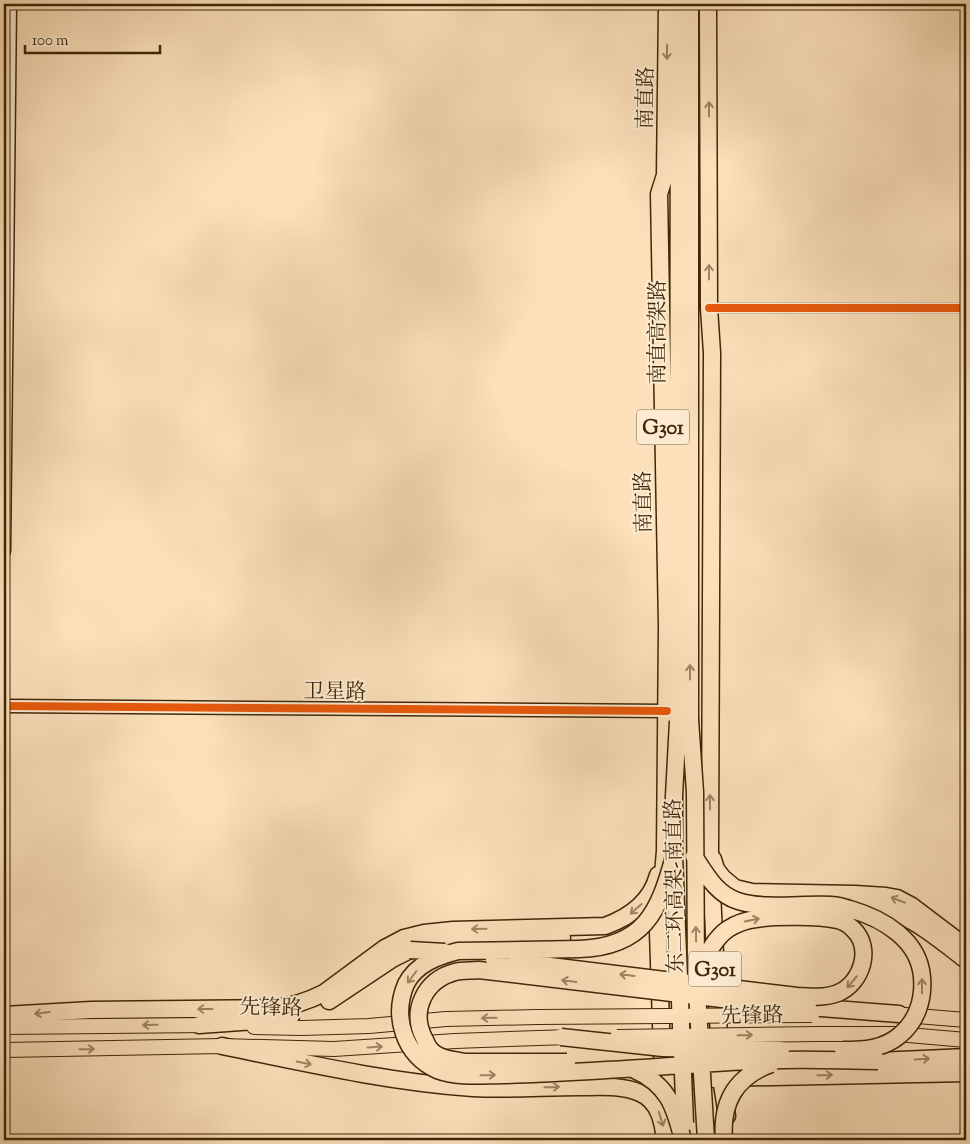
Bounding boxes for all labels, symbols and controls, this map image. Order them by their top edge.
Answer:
scale bar [25,22,160,54]
text: 100 m [32,31,69,52]
one-way arrow [662,44,672,60]
street label: 南直路 [631,66,663,130]
one-way arrow [704,102,713,118]
one-way arrow [704,264,714,280]
street label: 南直高架路 [644,280,674,385]
road number: G301 [637,410,689,444]
street label: 南直路 [629,470,661,534]
one-way arrow [685,664,695,680]
street label: 卫星路 [304,678,367,708]
one-way arrow [705,794,715,810]
street label: 东二环高架-南直路 [659,798,693,974]
one-way arrow [891,895,906,904]
one-way arrow [630,903,643,915]
one-way arrow [744,915,760,924]
one-way arrow [471,924,488,934]
one-way arrow [691,927,700,943]
road number: G301 [689,952,741,986]
one-way arrow [406,970,417,983]
one-way arrow [619,970,635,980]
one-way arrow [561,976,577,986]
one-way arrow [846,976,858,989]
one-way arrow [918,979,927,995]
street label: 先锋路 [239,993,303,1025]
street label: 先锋路 [720,1001,784,1033]
one-way arrow [197,1004,213,1014]
one-way arrow [35,1008,51,1018]
one-way arrow [481,1013,497,1023]
one-way arrow [142,1020,158,1030]
one-way arrow [736,1030,753,1040]
one-way arrow [367,1042,383,1052]
one-way arrow [79,1044,95,1053]
one-way arrow [914,1054,930,1063]
one-way arrow [295,1058,311,1068]
one-way arrow [480,1070,496,1080]
one-way arrow [817,1070,833,1080]
one-way arrow [543,1082,559,1092]
one-way arrow [656,1111,666,1127]

